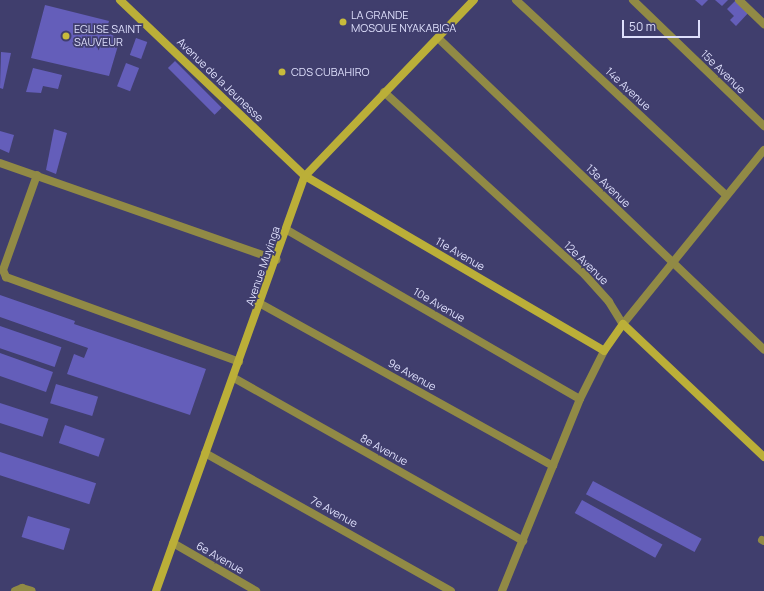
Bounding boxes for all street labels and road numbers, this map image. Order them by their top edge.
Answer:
street label: Avenue de la Jeunesse [174,35,266,125]
street label: 15e Avenue [698,47,748,97]
street label: 14e Avenue [603,65,653,113]
street label: 13e Avenue [583,162,633,210]
street label: Avenue Muyinga [243,225,283,307]
street label: 11e Avenue [433,235,487,273]
street label: 12e Avenue [561,239,611,287]
street label: 10e Avenue [411,285,467,325]
street label: 9e Avenue [386,356,438,394]
street label: 8e Avenue [358,431,410,469]
street label: 7e Avenue [308,494,360,530]
street label: 6e Avenue [194,539,246,577]

